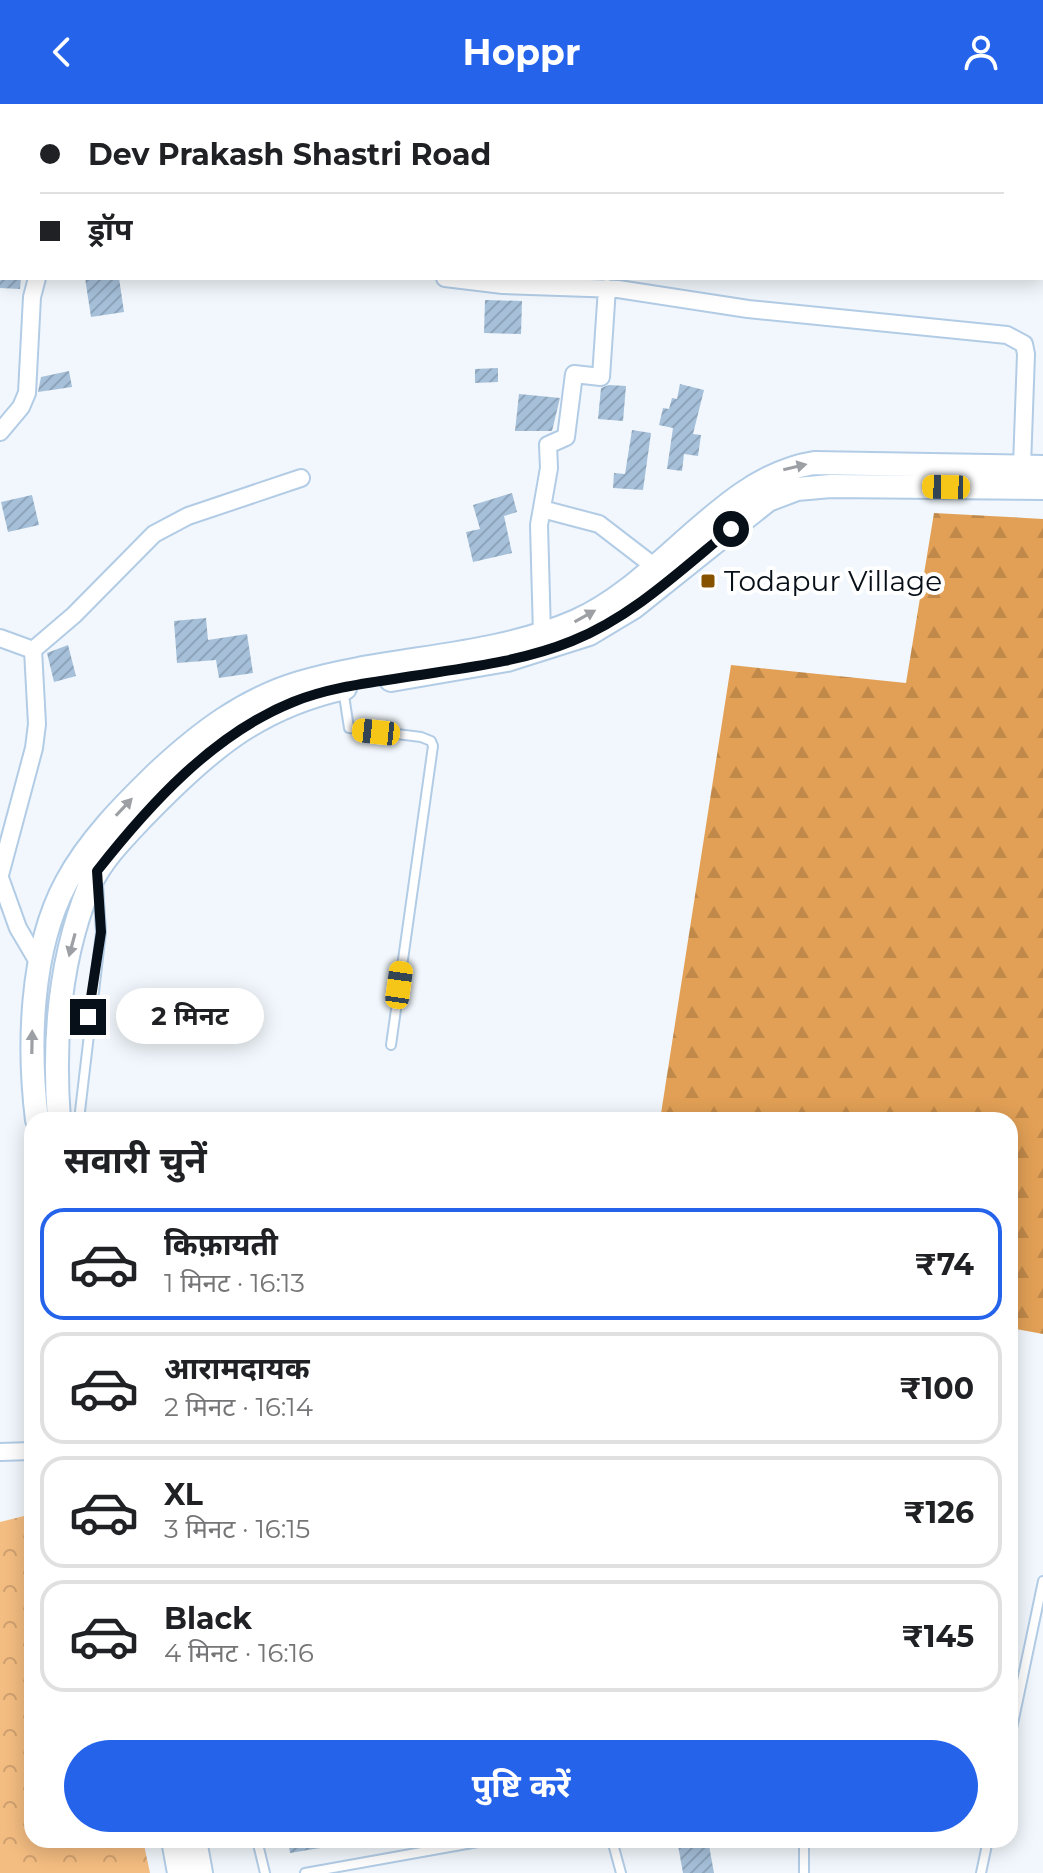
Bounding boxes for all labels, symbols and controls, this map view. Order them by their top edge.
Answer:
icon: back [40,30,84,74]
text: Hoppr [463,30,580,74]
icon: person [959,30,1003,74]
text: Dev Prakash Shastri Road [88,136,491,173]
text: ड्रॉप [88,211,132,248]
one-way arrow [783,460,808,473]
car [922,475,970,499]
route start [713,511,749,547]
place label: Todapur Village [724,564,942,598]
marker: Todapur Village [699,572,717,590]
one-way arrow [573,609,596,623]
car [351,718,401,746]
one-way arrow [115,797,133,817]
one-way arrow [66,933,78,958]
car [384,960,414,1010]
callout: 2 मिनट [116,989,264,1045]
route end [70,999,106,1035]
text: 2 मिनट [151,1000,229,1032]
one-way arrow [26,1029,38,1054]
text: सवारी चुनें [64,1138,207,1182]
text: किफ़ायती [164,1226,278,1263]
icon: car [68,1228,140,1300]
text: ₹74 [915,1246,974,1283]
text: 1 मिनट · 16:13 [164,1267,305,1299]
text: आरामदायक [164,1350,310,1387]
icon: car [68,1352,140,1424]
text: ₹100 [900,1370,974,1407]
text: 2 मिनट · 16:14 [164,1391,313,1423]
icon: car [68,1476,140,1548]
text: XL [164,1476,203,1513]
text: ₹126 [904,1494,974,1531]
text: 3 मिनट · 16:15 [164,1513,310,1545]
icon: car [68,1600,140,1672]
text: Black [164,1600,252,1637]
text: ₹145 [902,1618,974,1655]
text: 4 मिनट · 16:16 [164,1637,314,1669]
button: पुष्टि करें [64,1740,978,1832]

